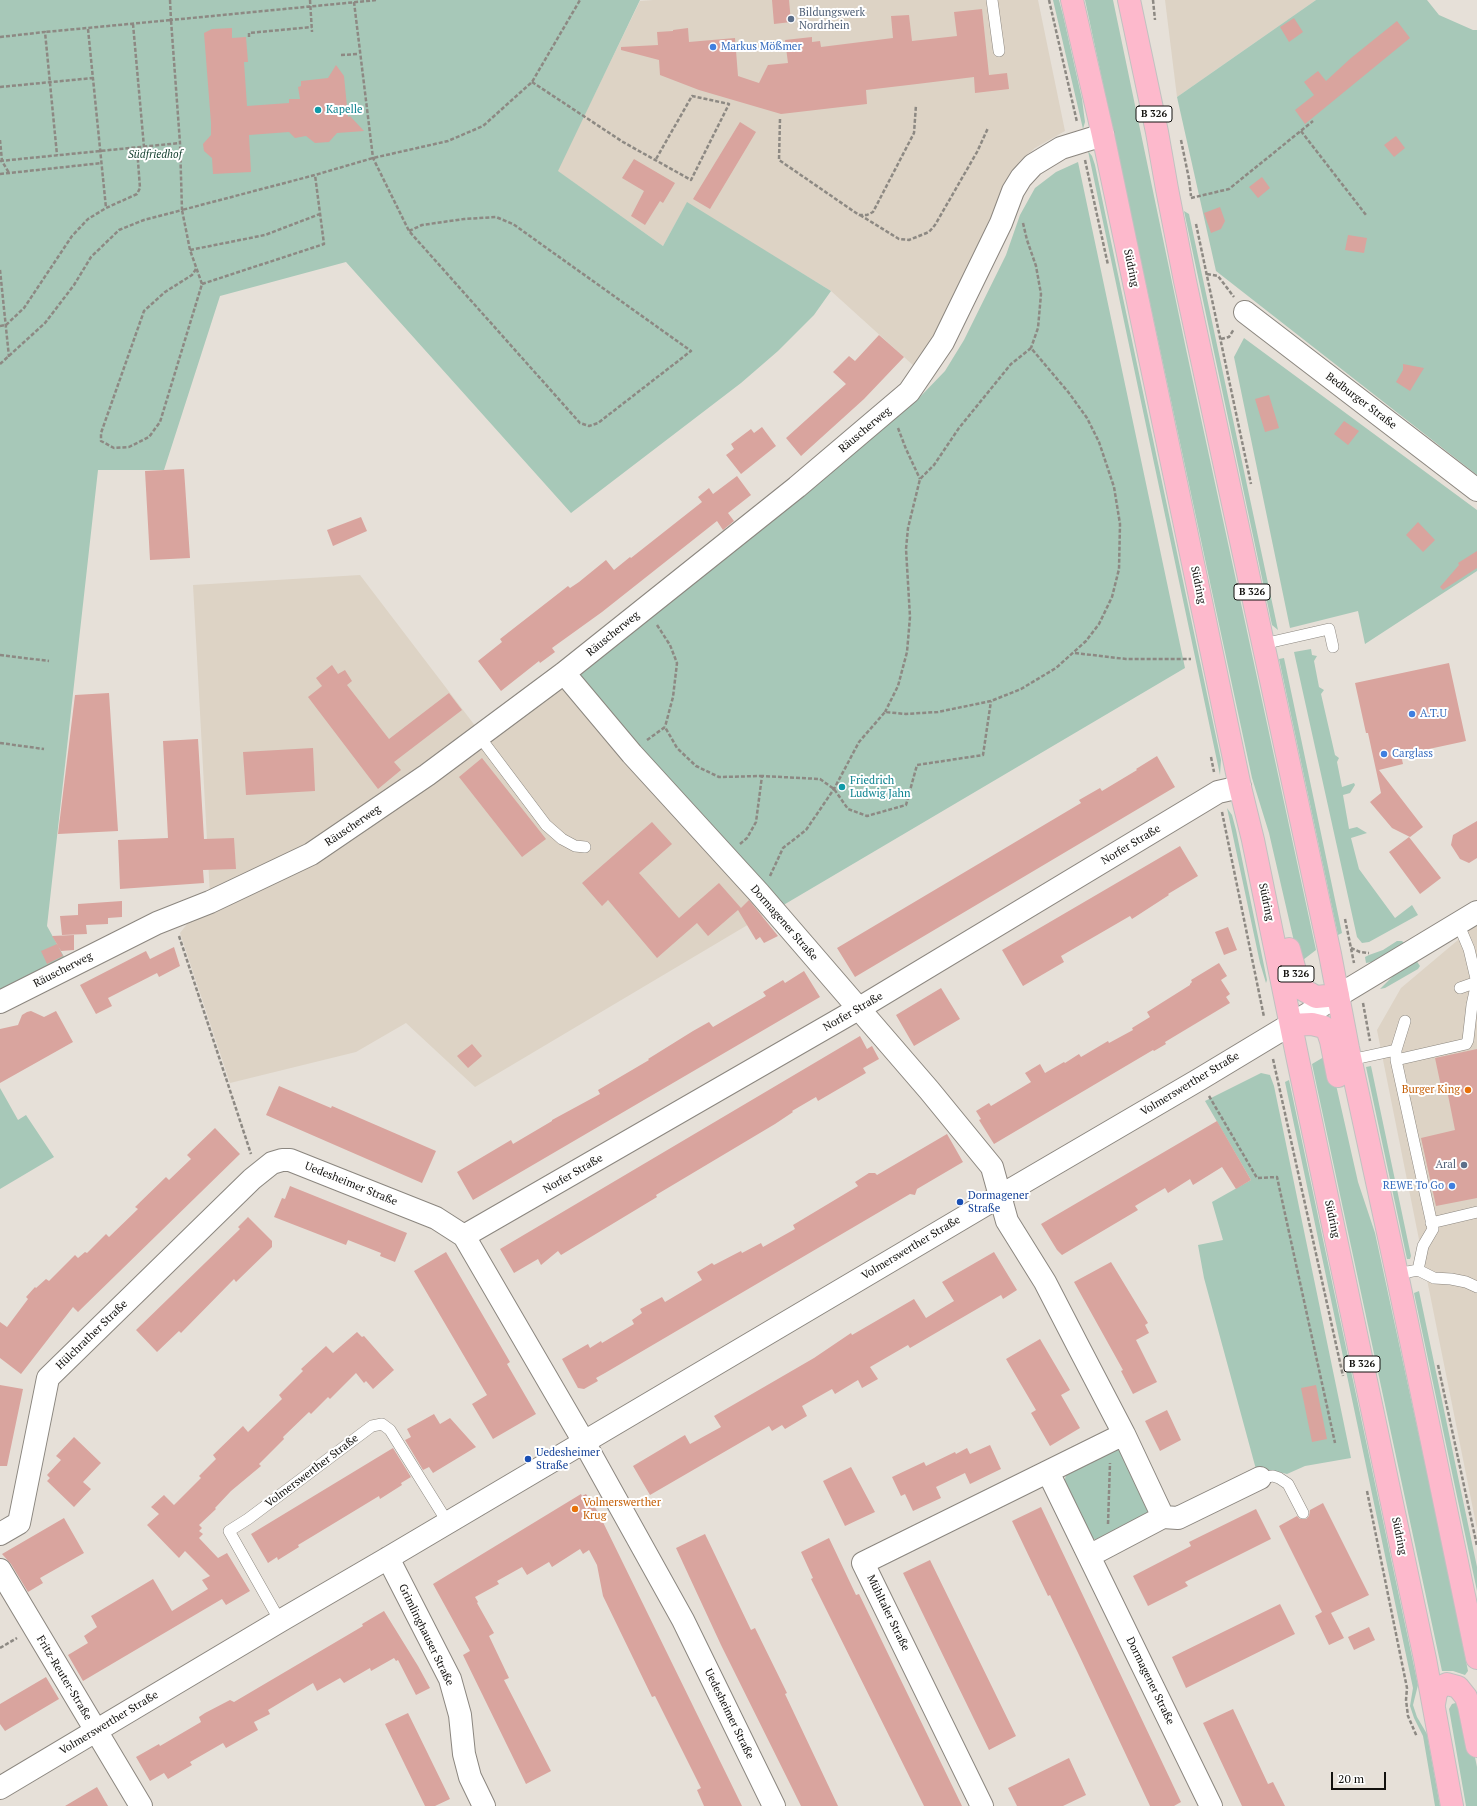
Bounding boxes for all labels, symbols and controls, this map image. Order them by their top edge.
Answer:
place label: Bildungswerk Nordrhein [799,6,865,32]
marker: Bildungswerk Nordrhein [786,14,796,24]
place label: Markus Mößmer [721,40,802,54]
marker: Markus Mößmer [708,42,718,52]
place label: Kapelle [326,103,363,117]
marker: Kapelle [313,105,323,115]
road number: B 326 [1136,106,1172,122]
park label: Südfriedhof [128,148,182,162]
street label: Südring [1121,248,1141,288]
street label: Bedburger Straße [1323,370,1399,432]
street label: Räuscherweg [836,404,894,456]
street label: Südring [1188,565,1208,605]
road number: B 326 [1234,584,1270,600]
street label: Räuscherweg [584,609,642,659]
place label: A.T.U [1420,707,1447,721]
marker: A.T.U [1407,709,1417,719]
place label: Carglass [1392,747,1433,761]
marker: Carglass [1379,749,1389,759]
place label: Friedrich Ludwig Jahn [850,774,911,800]
marker: Friedrich Ludwig Jahn [837,782,847,792]
street label: Räuscherweg [323,803,383,849]
street label: Norfer Straße [1099,822,1163,868]
street label: Südring [1256,882,1276,922]
street label: Dormagener Straße [748,883,820,963]
street label: Räuscherweg [31,950,95,990]
road number: B 326 [1278,966,1314,982]
street label: Norfer Straße [821,990,885,1034]
street label: Volmerswerther Straße [1138,1049,1242,1119]
place label: Burger King [1402,1083,1460,1097]
marker: Burger King [1463,1085,1473,1095]
street label: Norfer Straße [541,1152,605,1196]
place label: Aral [1435,1158,1456,1172]
street label: Uedesheimer Straße [303,1159,399,1209]
marker: Aral [1459,1160,1469,1170]
place label: REWE To Go [1383,1179,1444,1193]
marker: REWE To Go [1447,1181,1457,1191]
place label: Dormagener Straße [968,1189,1029,1215]
marker: Dormagener Straße [955,1197,965,1207]
street label: Südring [1322,1199,1342,1239]
street label: Volmerswerther Straße [859,1213,963,1283]
street label: Hülchrather Straße [54,1298,130,1372]
road number: B 326 [1344,1356,1380,1372]
street label: Volmerswerther Straße [263,1432,361,1510]
place label: Uedesheimer Straße [536,1446,600,1472]
marker: Uedesheimer Straße [523,1454,533,1464]
place label: Volmerswerther Krug [583,1496,661,1522]
marker: Volmerswerther Krug [570,1504,580,1514]
street label: Südring [1389,1516,1409,1556]
street label: Mühltaler Straße [864,1573,912,1653]
street label: Grimlinghauser Straße [396,1582,456,1688]
street label: Fritz-Reuter-Straße [33,1633,95,1723]
street label: Dormagener Straße [1123,1635,1177,1727]
street label: Uedesheimer Straße [701,1667,757,1761]
street label: Volmerswerther Straße [57,1688,161,1758]
scale bar [1333,1764,1388,1790]
text: 20 m [1338,1771,1364,1786]

